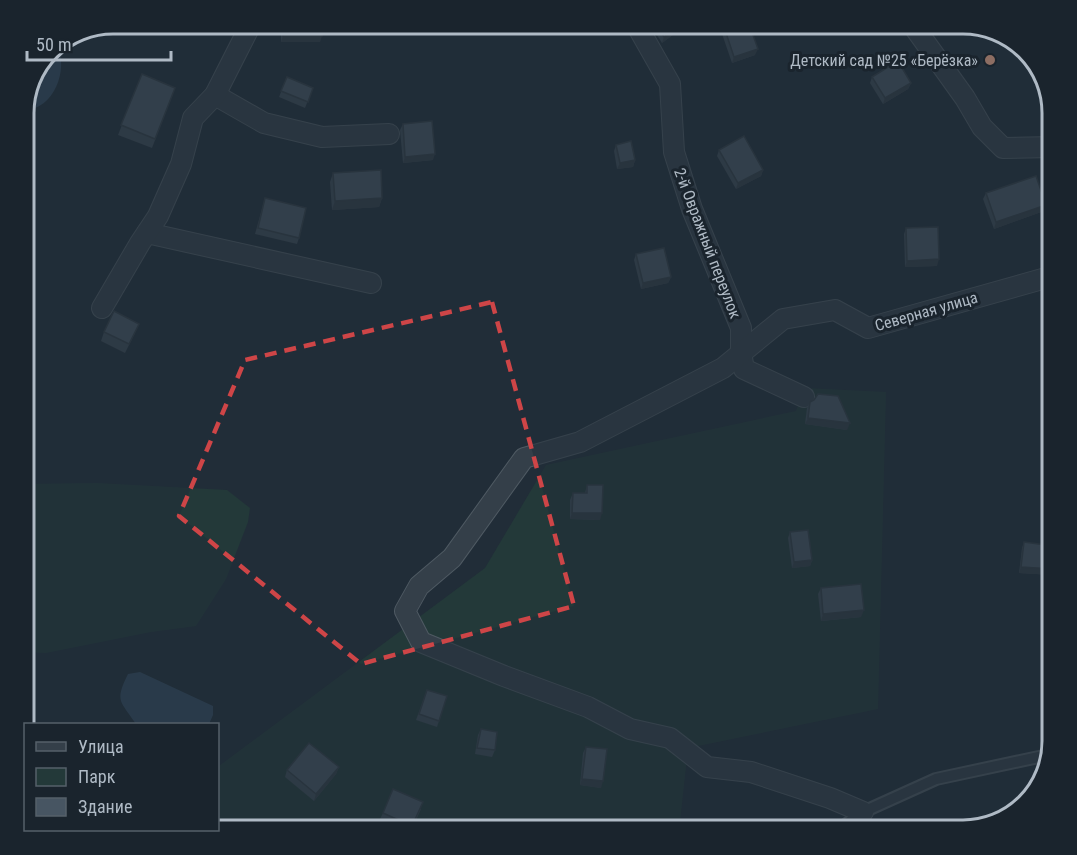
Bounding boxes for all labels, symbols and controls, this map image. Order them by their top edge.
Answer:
scale bar [27,24,171,62]
text: 50 m [36,34,71,55]
place label: Детский сад №25 «Берёзка» [790,51,978,70]
marker: Детский сад №25 «Берёзка» [983,53,997,67]
street label: 2-й Овражный переулок [670,165,745,321]
street label: Северная улица [873,288,980,335]
legend [24,723,219,831]
text: Улица [78,736,124,757]
text: Парк [78,766,116,787]
text: Здание [78,796,132,817]

